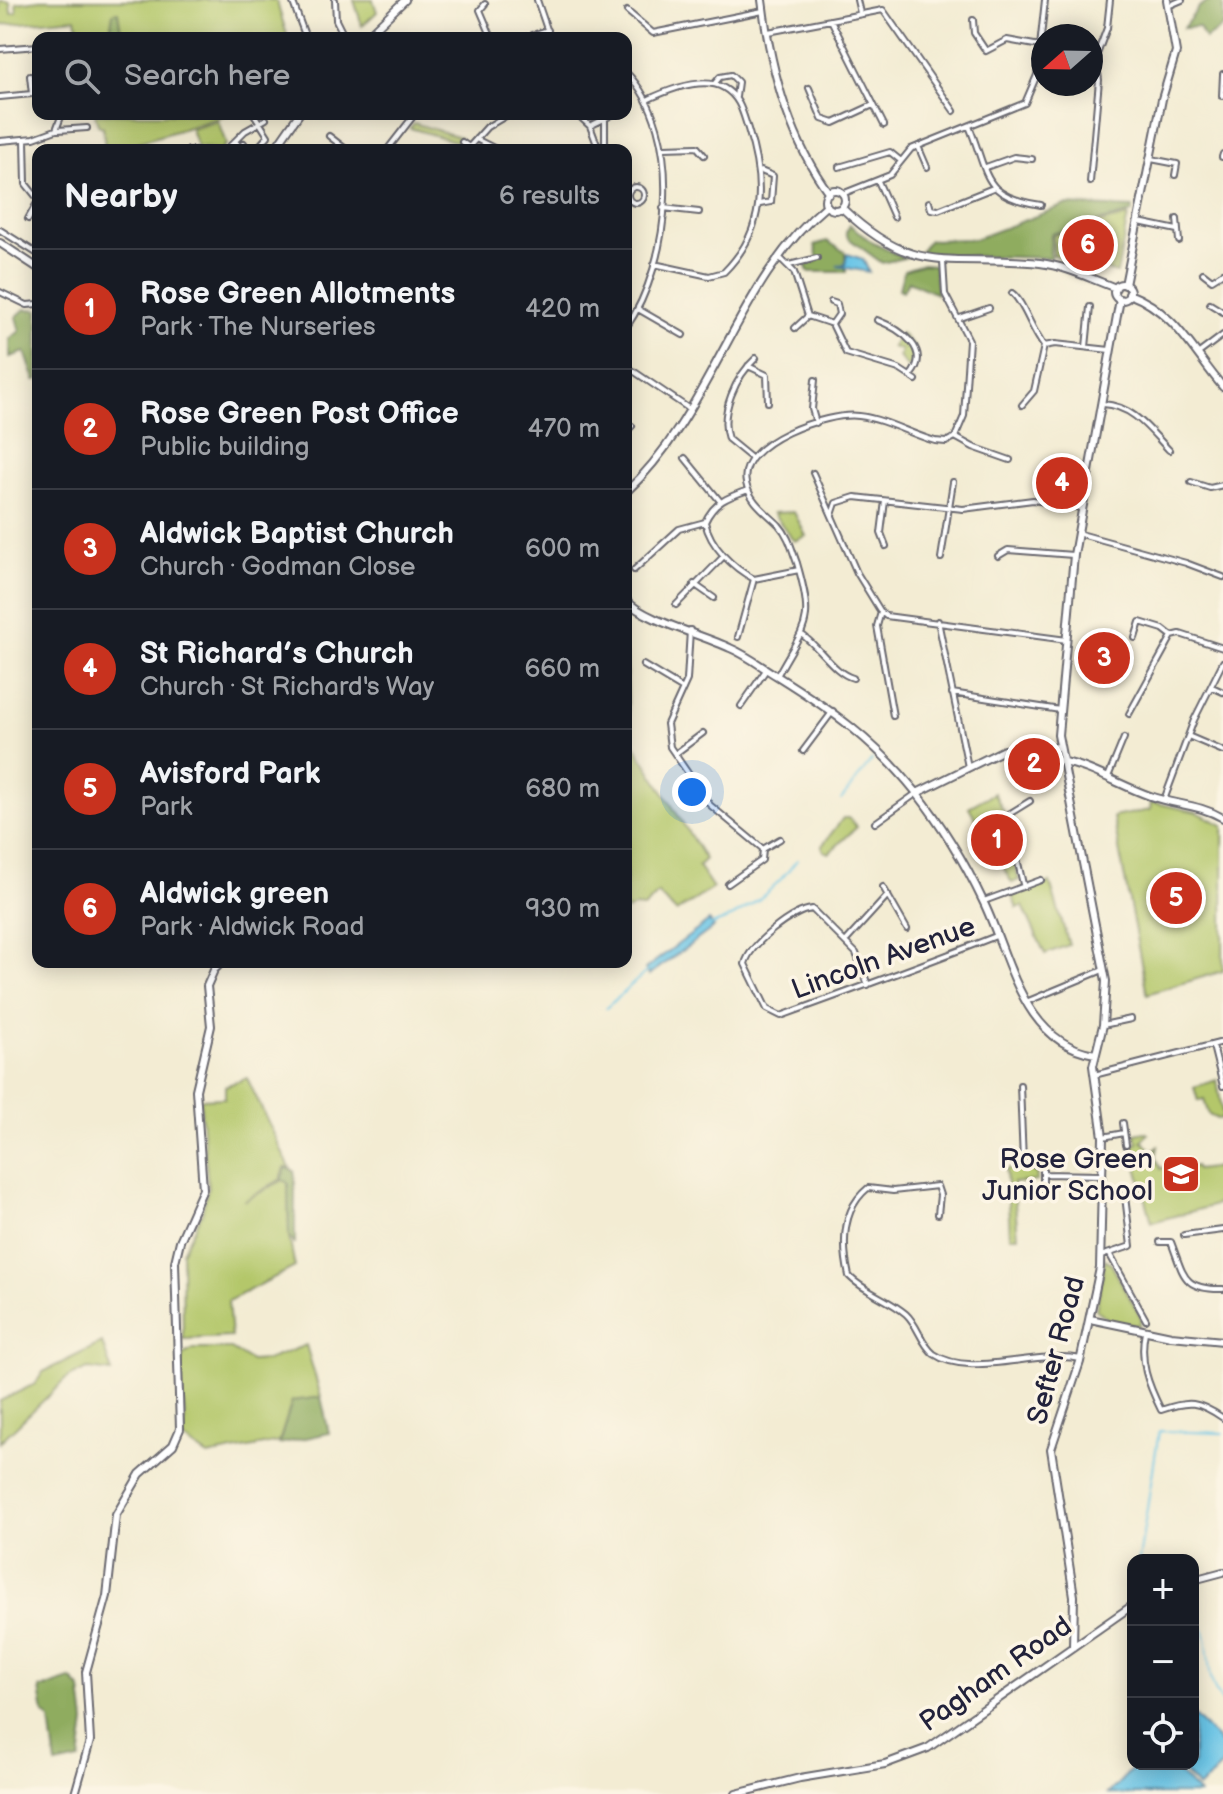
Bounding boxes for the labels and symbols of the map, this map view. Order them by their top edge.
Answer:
north arrow [1031,24,1103,96]
pin: 6 [1062,215,1114,275]
pin: 4 [1036,453,1088,513]
pin: 3 [1078,628,1130,688]
pin: 2 [1008,734,1060,794]
your location [672,772,712,812]
pin: 1 [971,810,1023,870]
pin: 5 [1150,868,1202,928]
street label: Lincoln Avenue [787,910,980,1007]
place label: Rose Green Junior School [982,1143,1153,1208]
school or university icon: Rose Green Junior School [1160,1153,1202,1195]
street label: Sefter Road [1021,1273,1092,1428]
street label: Pagham Road [913,1610,1078,1739]

